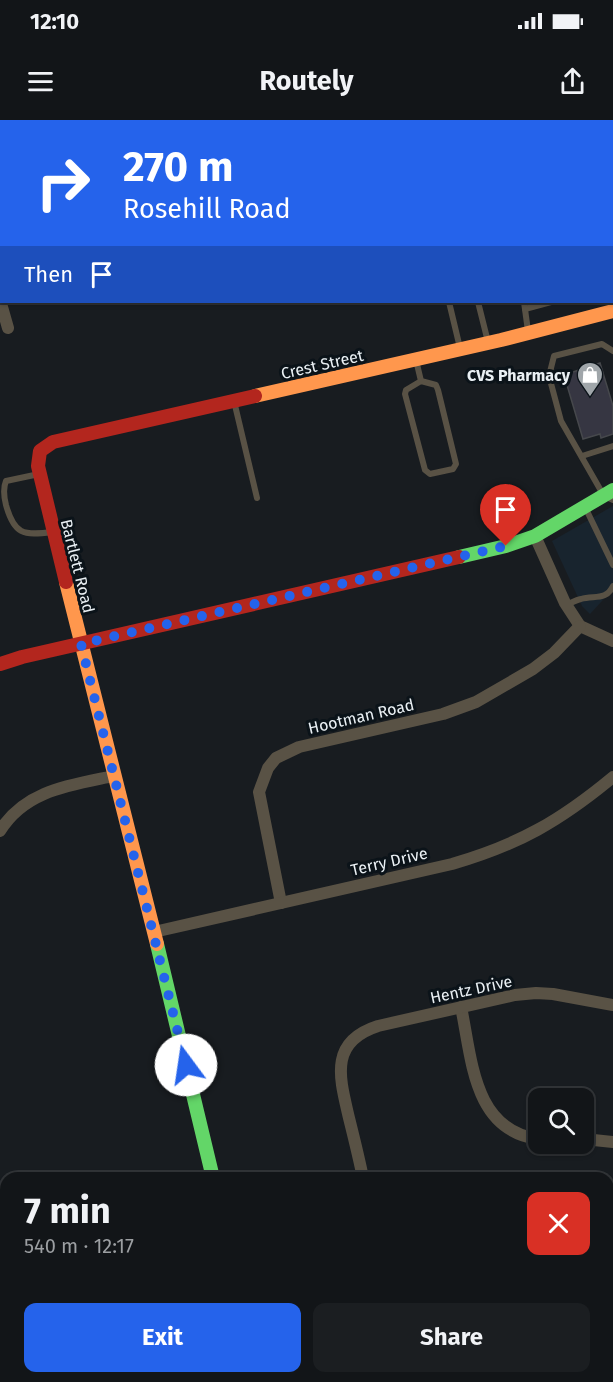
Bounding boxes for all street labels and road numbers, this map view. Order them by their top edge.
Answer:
street label: Crest Street [279,346,365,383]
street label: Bartlett Road [57,517,98,615]
street label: Hootman Road [306,695,416,738]
street label: Terry Drive [349,843,429,880]
street label: Hentz Drive [428,972,514,1007]

